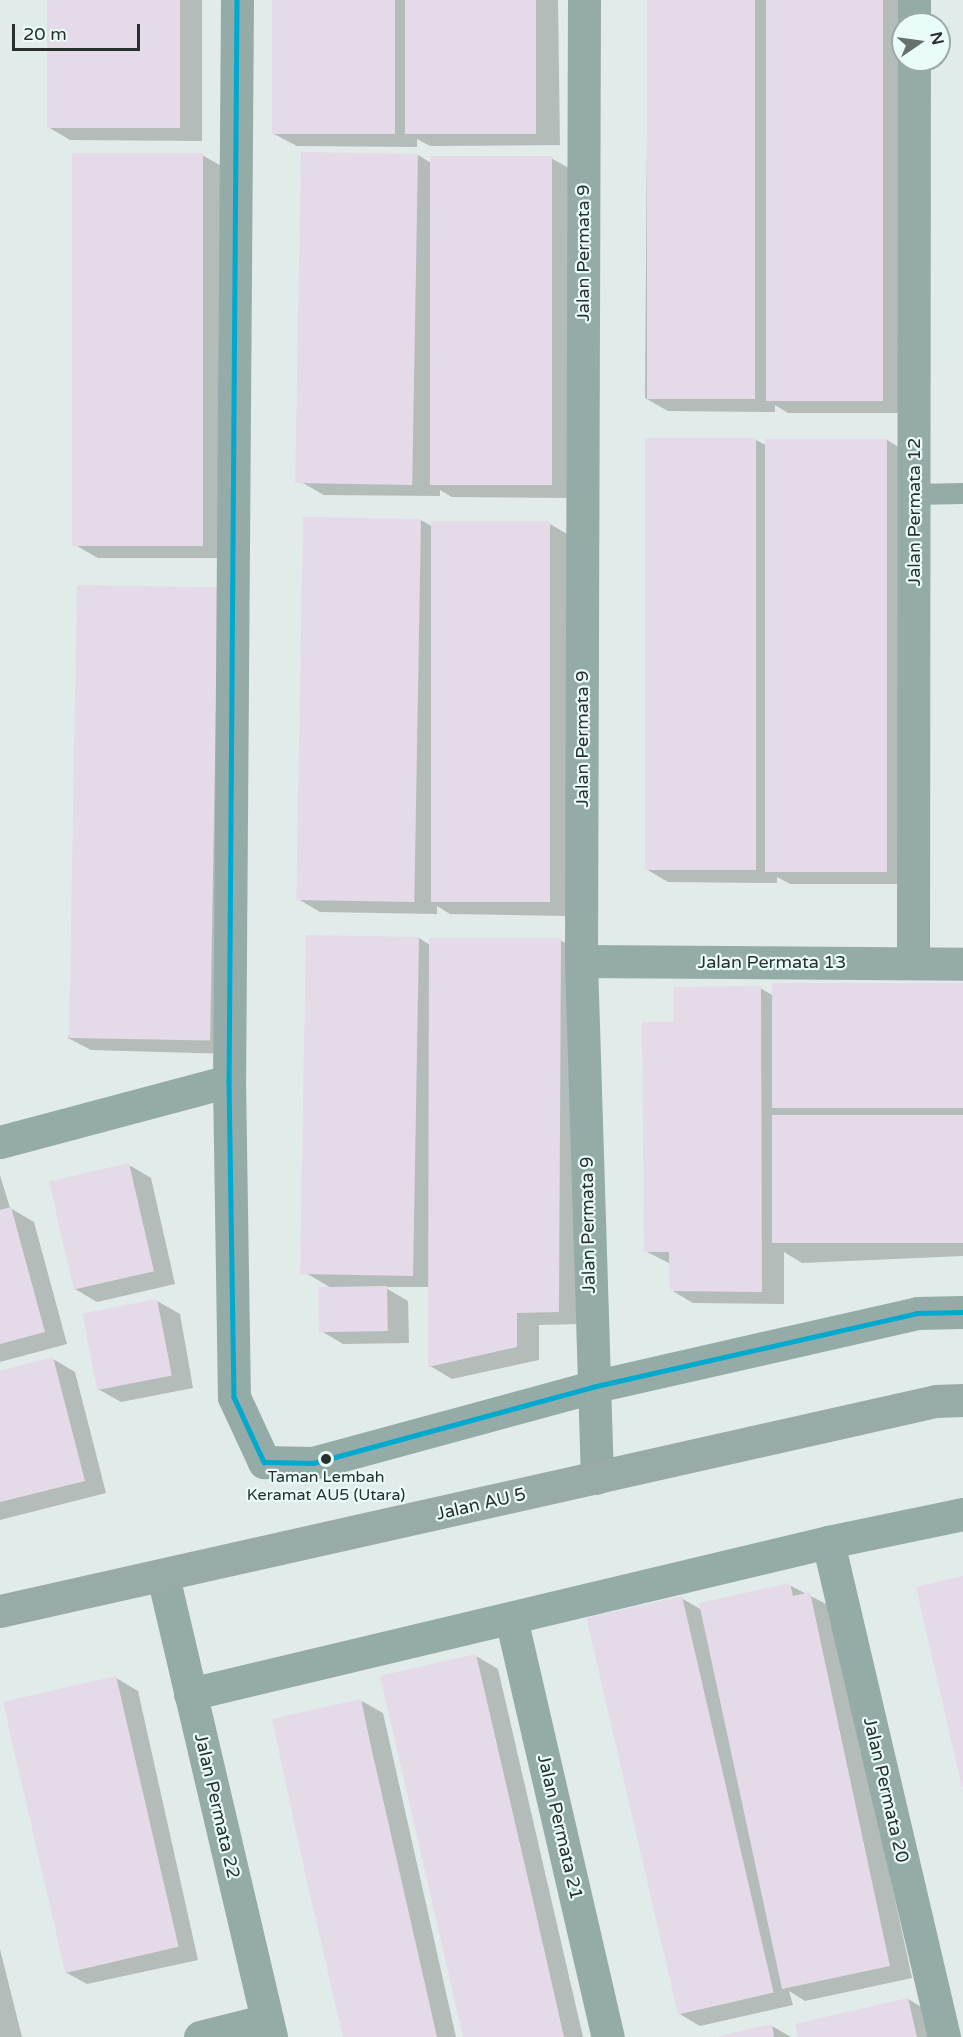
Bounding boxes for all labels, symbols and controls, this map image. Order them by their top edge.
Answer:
scale bar [15,12,142,50]
north arrow [891,12,951,72]
text: 20 m [23,23,67,45]
text: N [925,30,948,47]
street label: Jalan Permata 9 [572,184,594,322]
street label: Jalan Permata 12 [903,438,925,586]
street label: Jalan Permata 9 [571,670,593,808]
street label: Jalan Permata 13 [698,951,846,973]
street label: Jalan Permata 9 [576,1156,600,1294]
marker: Taman Lembah Keramat AU5 (Utara) [320,1453,332,1465]
place label: Taman Lembah Keramat AU5 (Utara) [247,1467,405,1505]
street label: Jalan AU 5 [434,1483,528,1525]
street label: Jalan Permata 20 [859,1715,913,1865]
street label: Jalan Permata 22 [190,1731,244,1881]
street label: Jalan Permata 21 [533,1752,587,1902]

